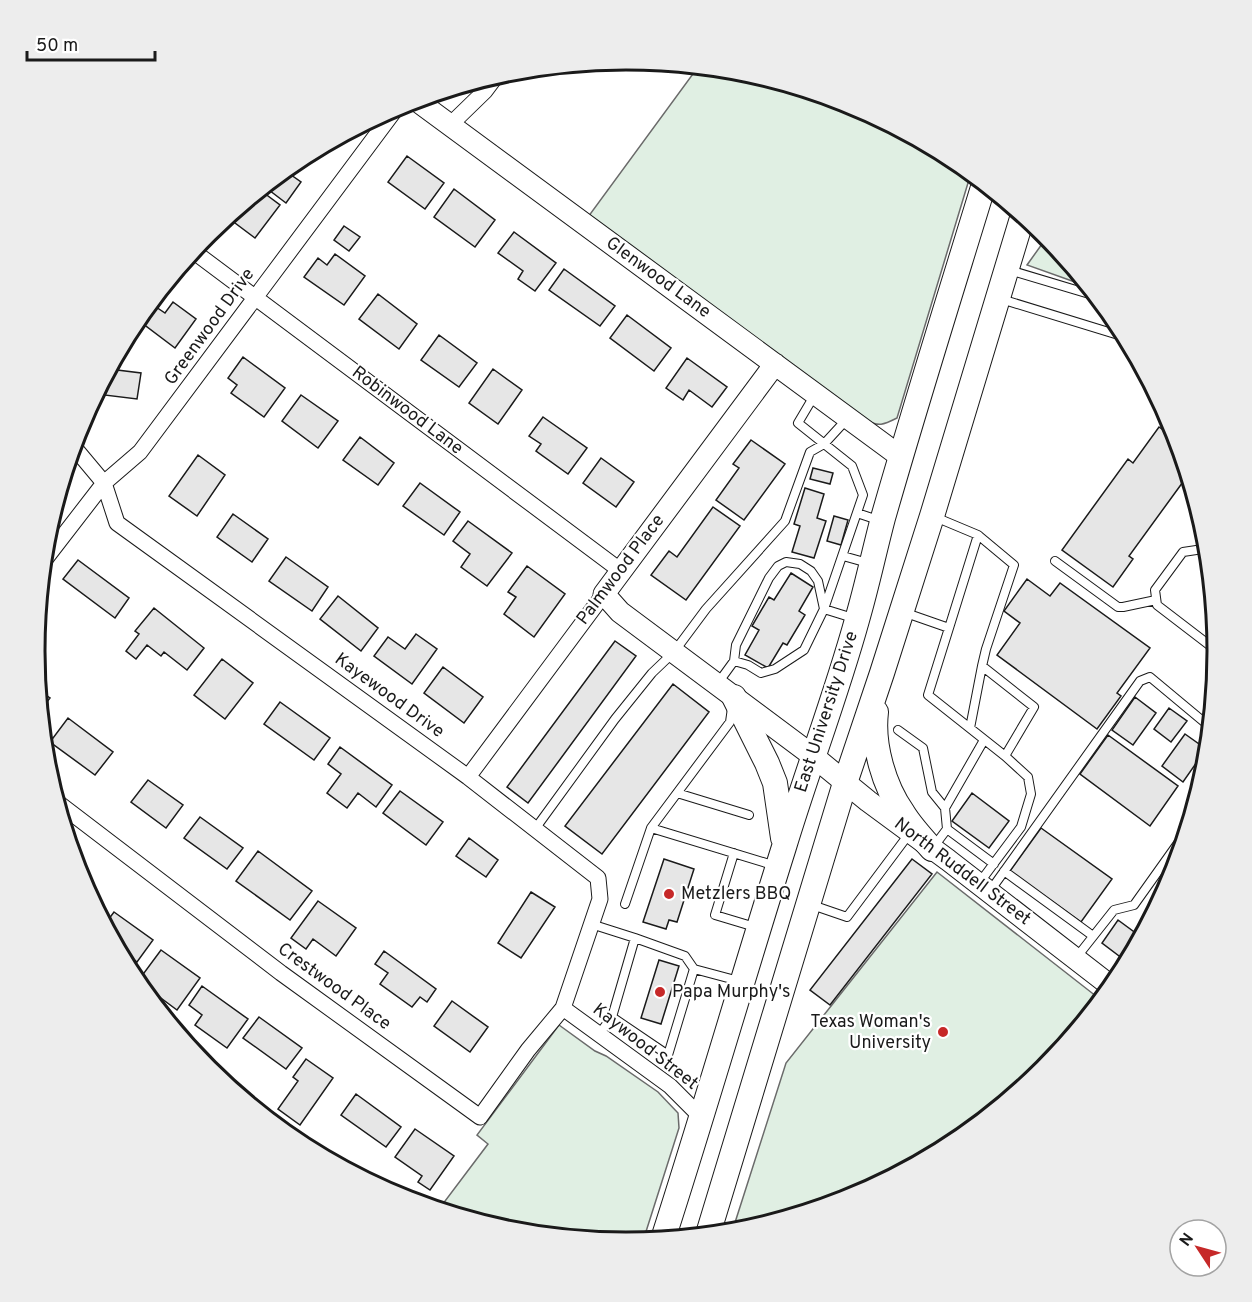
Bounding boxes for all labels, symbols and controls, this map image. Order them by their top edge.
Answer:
scale bar [27,24,154,62]
text: 50 m [36,35,78,58]
street label: Glenwood Lane [601,232,715,324]
street label: Greenwood Drive [160,264,260,390]
street label: Robinwood Lane [347,362,467,460]
street label: Palmwood Place [572,510,670,630]
street label: East University Drive [790,628,864,796]
street label: Kayewood Drive [330,648,448,744]
street label: North Ruddell Street [889,813,1035,931]
place label: Metzlers BBQ [681,883,791,906]
marker: Metzlers BBQ [662,887,676,901]
street label: Crestwood Place [273,938,395,1036]
place label: Papa Murphy's [672,981,791,1004]
marker: Papa Murphy's [653,985,667,999]
street label: Kaywood Street [588,999,702,1095]
place label: Texas Woman's University [810,1011,931,1055]
marker: Texas Woman's University [936,1025,950,1039]
north arrow [1168,1218,1228,1278]
text: N [1176,1230,1199,1251]

